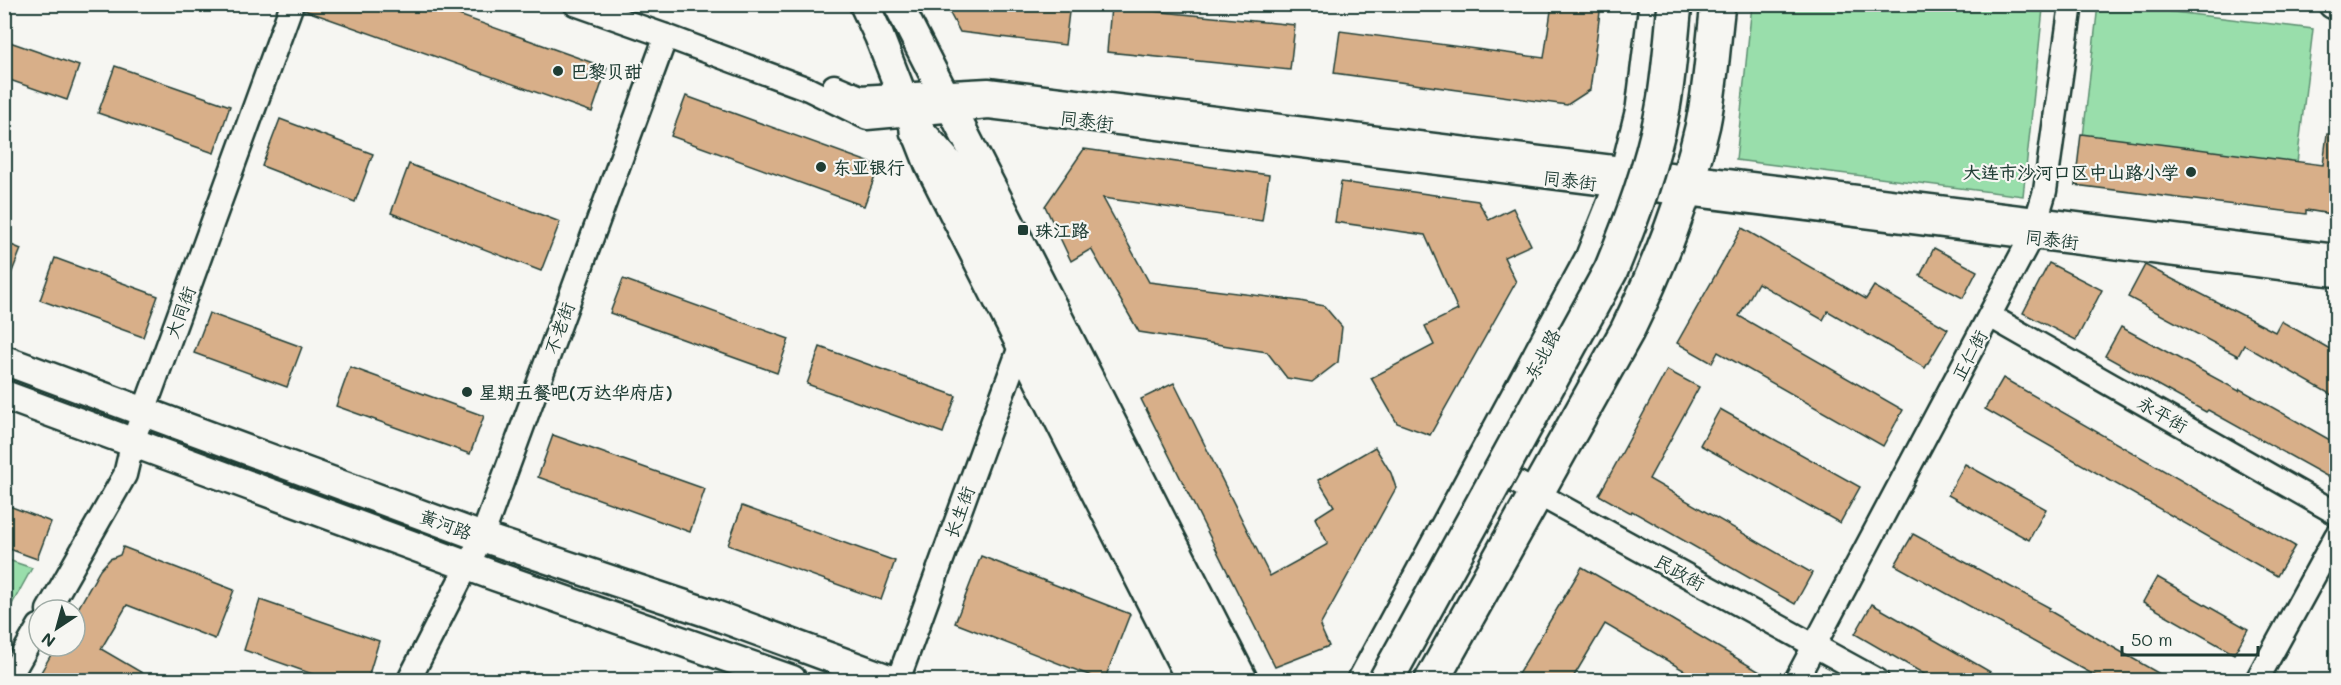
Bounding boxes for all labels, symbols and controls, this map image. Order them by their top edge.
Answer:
place label: 巴黎贝甜 [570,59,642,83]
marker: 巴黎贝甜 [551,64,565,78]
street label: 同泰街 [1059,105,1115,135]
place label: 东亚银行 [833,155,905,179]
marker: 东亚银行 [814,160,828,174]
place label: 大连市沙河口区中山路小学 [1963,160,2179,184]
street label: 同泰街 [1542,165,1598,195]
marker: 大连市沙河口区中山路小学 [2184,165,2198,179]
place label: 珠江路 [1035,218,1089,242]
marker: 珠江路 [1016,223,1030,237]
street label: 同泰街 [2024,224,2080,254]
street label: 大同街 [159,283,201,341]
street label: 不老街 [538,299,580,357]
street label: 东北路 [1519,325,1565,383]
street label: 正仁街 [1946,326,1992,384]
place label: 星期五餐吧(万达华府店) [479,380,673,404]
marker: 星期五餐吧(万达华府店) [460,385,474,399]
street label: 永平街 [2134,390,2192,438]
street label: 长生街 [938,483,980,541]
street label: 黄河路 [417,503,475,545]
street label: 民政街 [1651,548,1709,596]
north arrow [27,598,87,658]
scale bar [2122,619,2258,657]
text: 50 m [2131,627,2173,651]
text: N [37,628,59,653]

